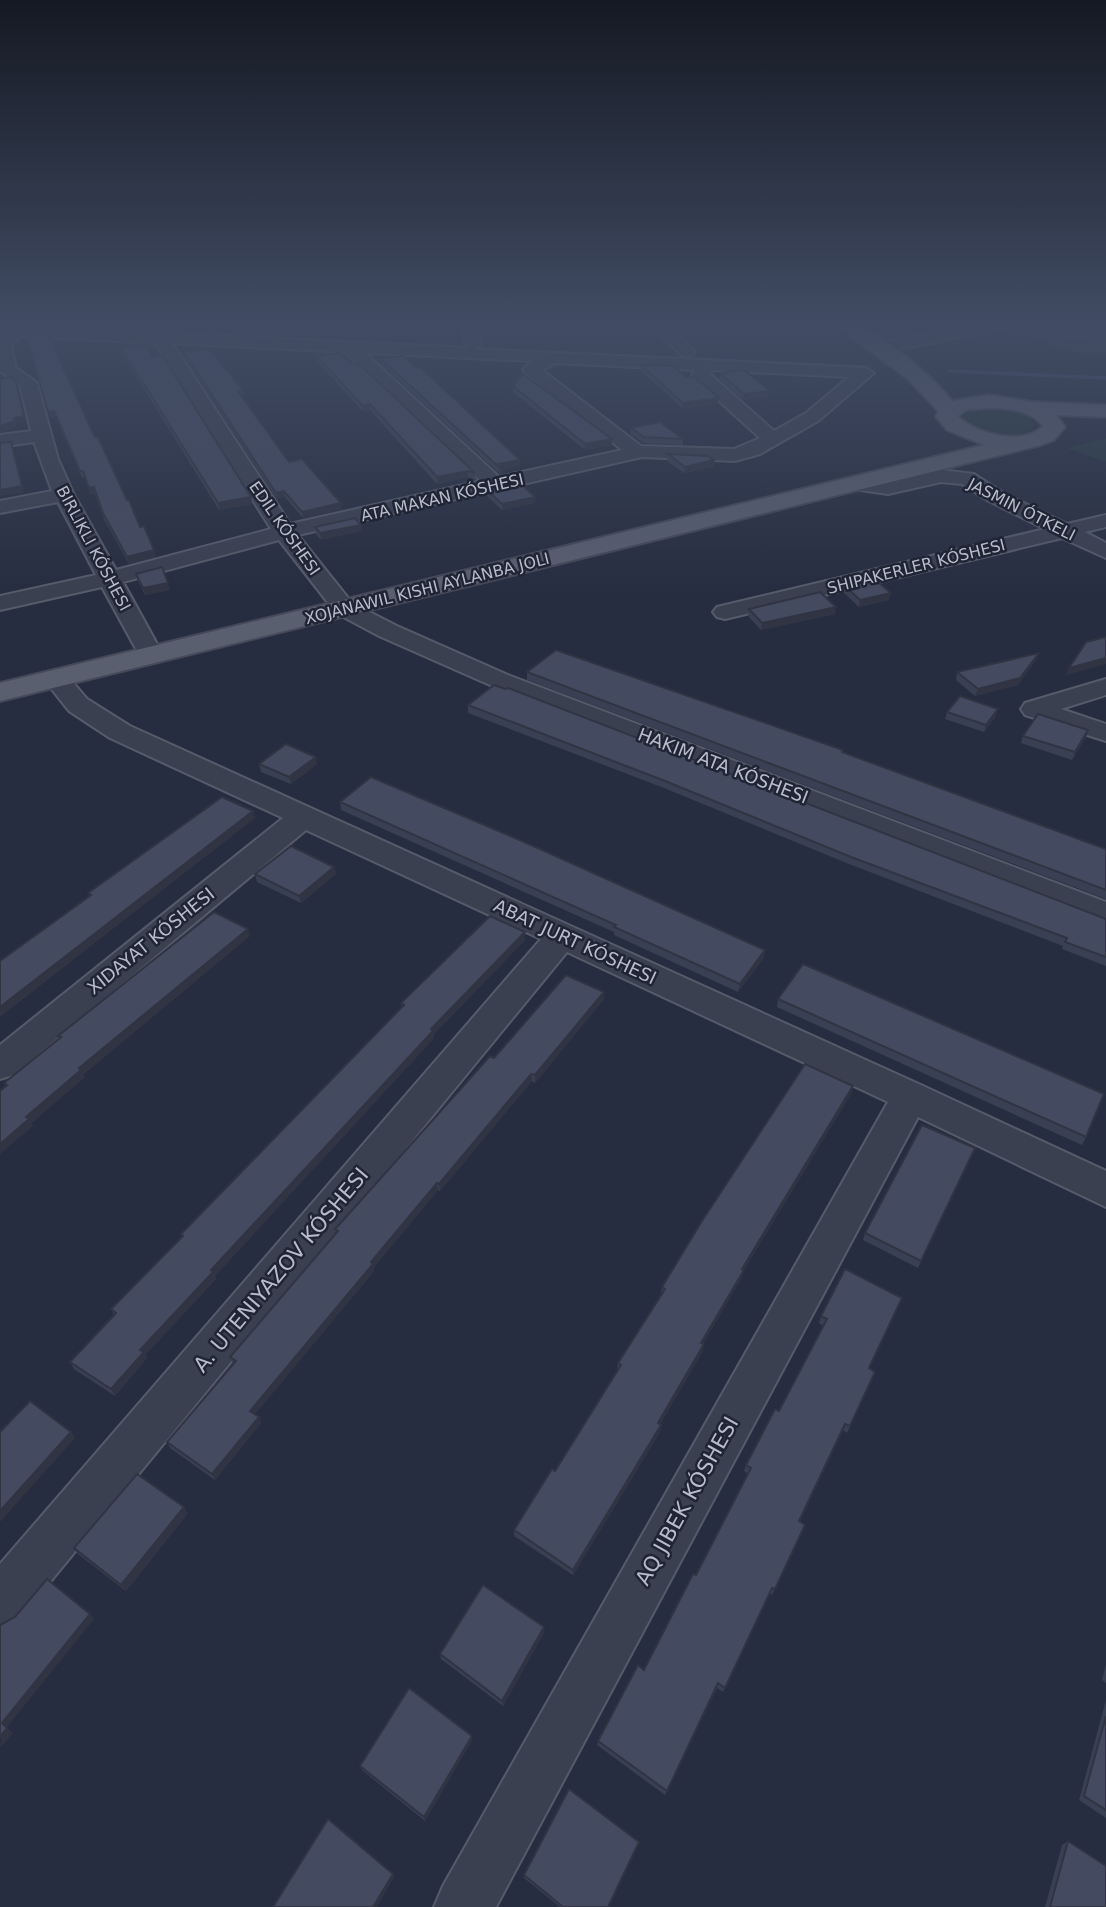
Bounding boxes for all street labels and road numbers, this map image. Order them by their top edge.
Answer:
street label: ATA MAKAN KÓSHESI [359,469,525,525]
street label: JASMIN ÓTKELI [964,474,1079,545]
street label: EDIL KÓSHESI [245,478,324,579]
street label: BIRLIKLI KÓSHESI [53,482,135,614]
street label: SHIPAKERLER KÓSHESI [825,535,1007,598]
street label: XOJANAWIL KISHI AYLANBA JOLI [303,549,551,628]
street label: HAKIM ATA KÓSHESI [635,723,811,808]
street label: XIDAYAT KÓSHESI [83,883,218,998]
street label: ABAT JURT KÓSHESI [491,895,660,988]
street label: A. UTENIYAZOV KÓSHESI [188,1162,373,1377]
street label: AQ JIBEK KÓSHESI [630,1412,743,1589]

